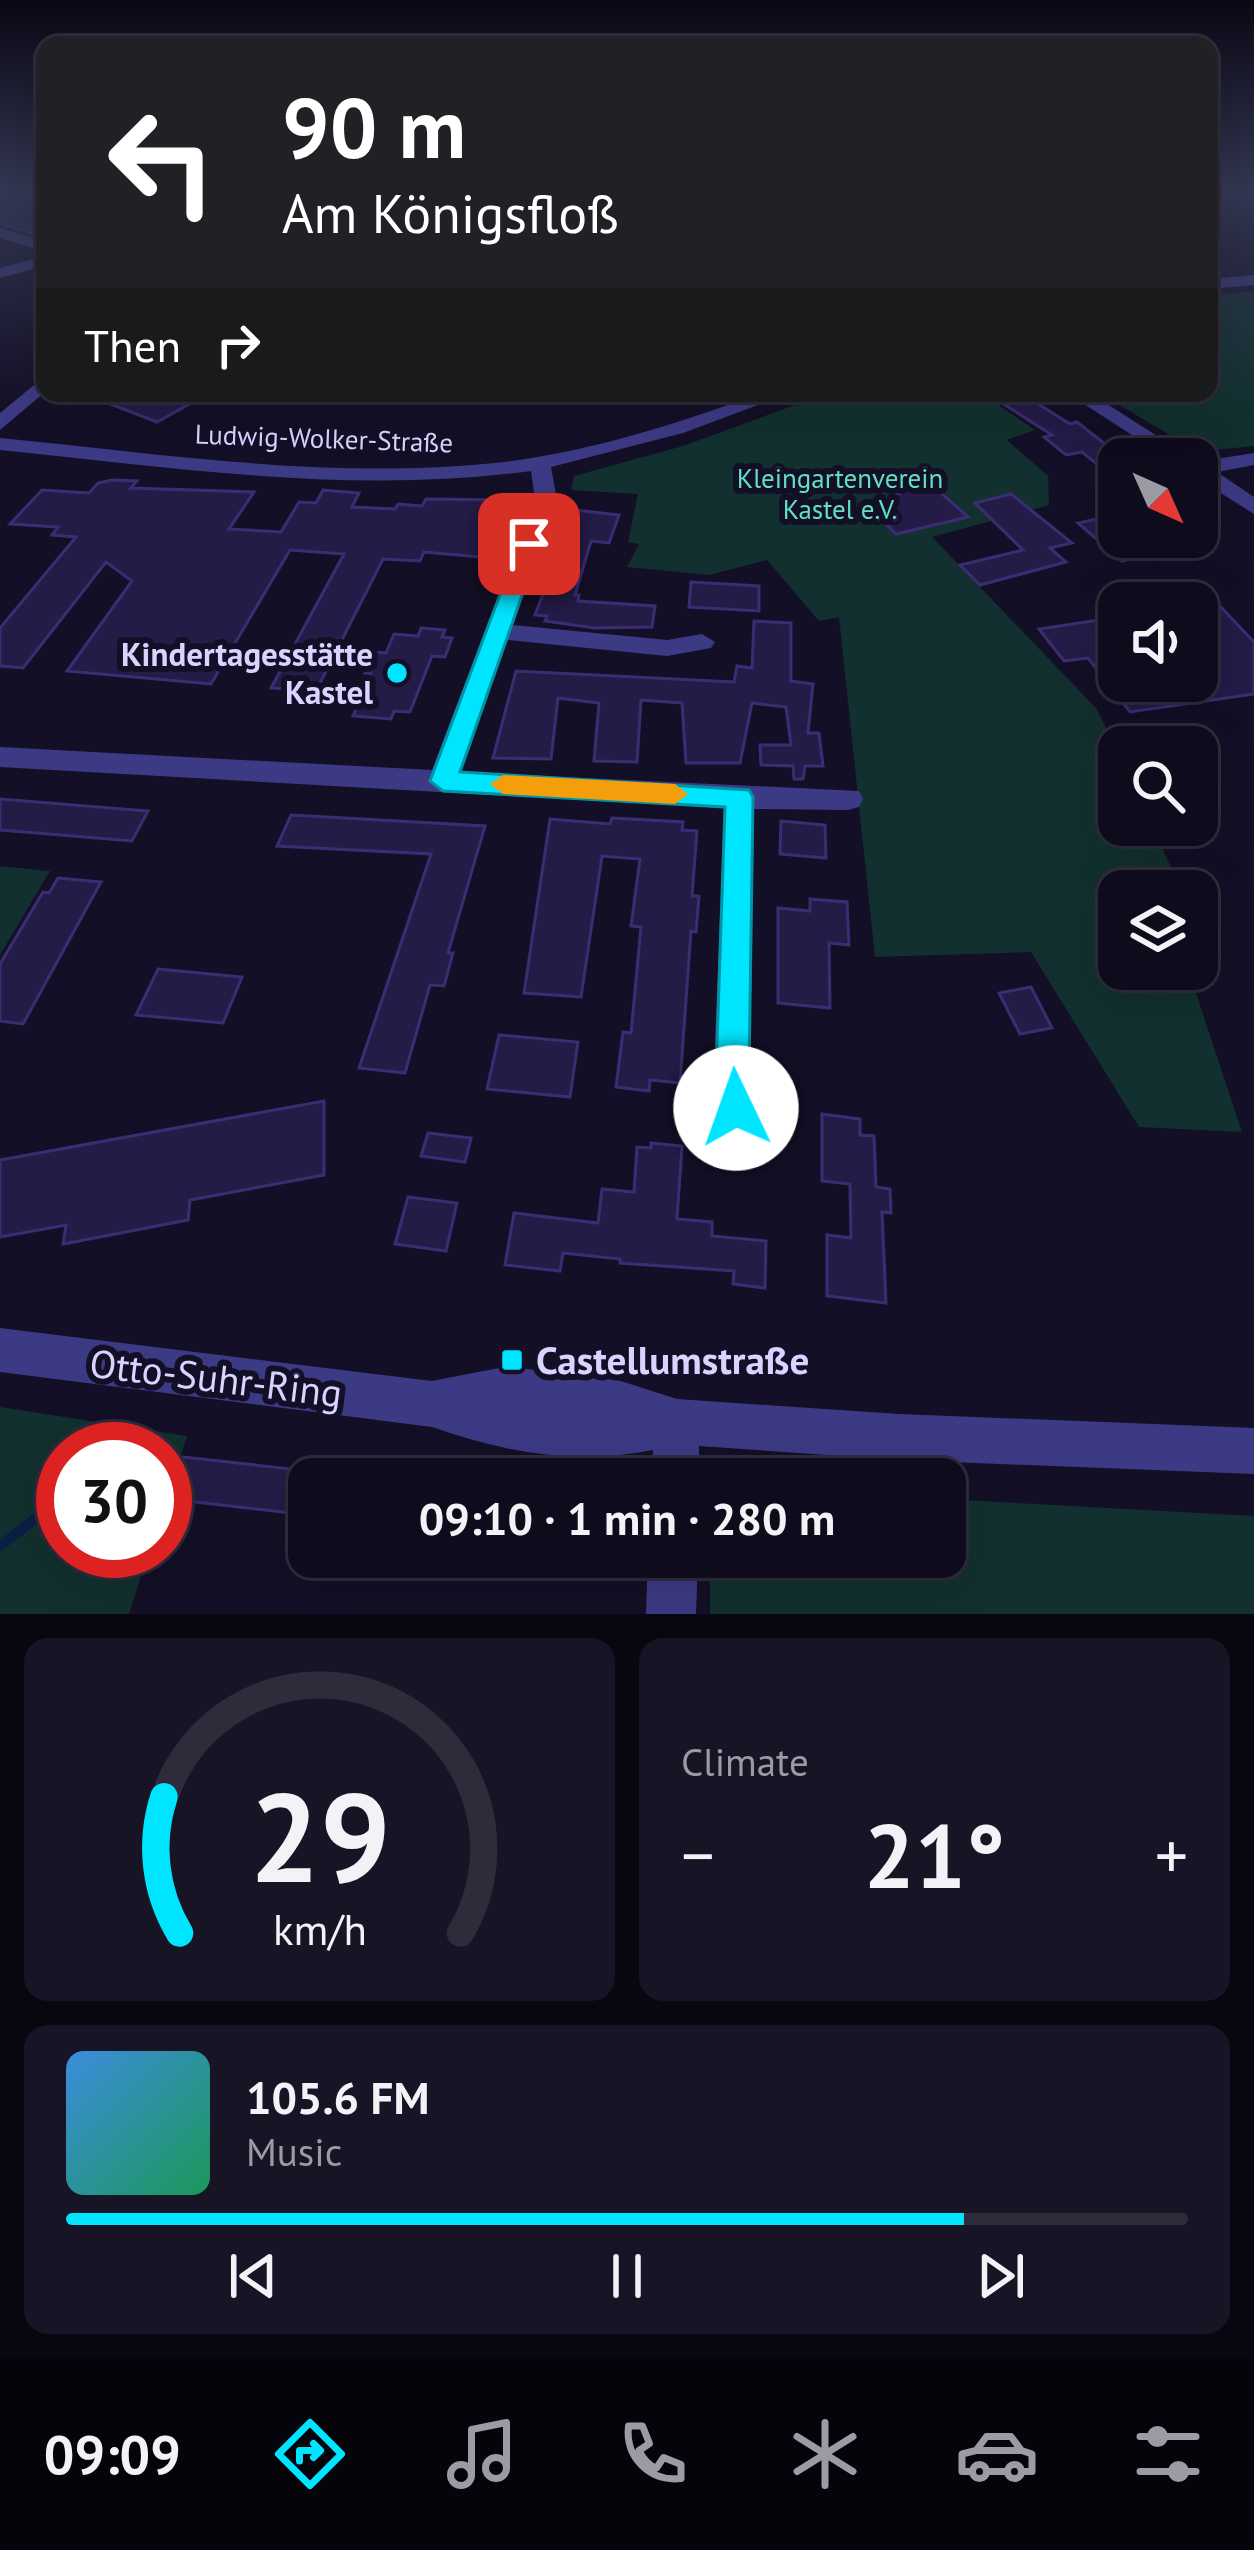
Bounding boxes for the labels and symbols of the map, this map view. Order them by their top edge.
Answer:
street label: Ludwig-Wolker-Straße [194,417,454,459]
north arrow [1098,438,1218,558]
park label: Kleingartenverein Kastel e.V. [737,461,943,526]
pin [478,493,580,595]
place label: Kindertagesstätte Kastel [121,632,373,713]
marker: Kindertagesstätte Kastel [384,660,410,686]
position arrow [673,1045,799,1171]
place label: Castellumstraße [536,1334,809,1385]
street label: Otto-Suhr-Ring [87,1337,345,1418]
marker: Castellumstraße [499,1347,525,1373]
speed limit sign: 30 [36,1422,192,1578]

